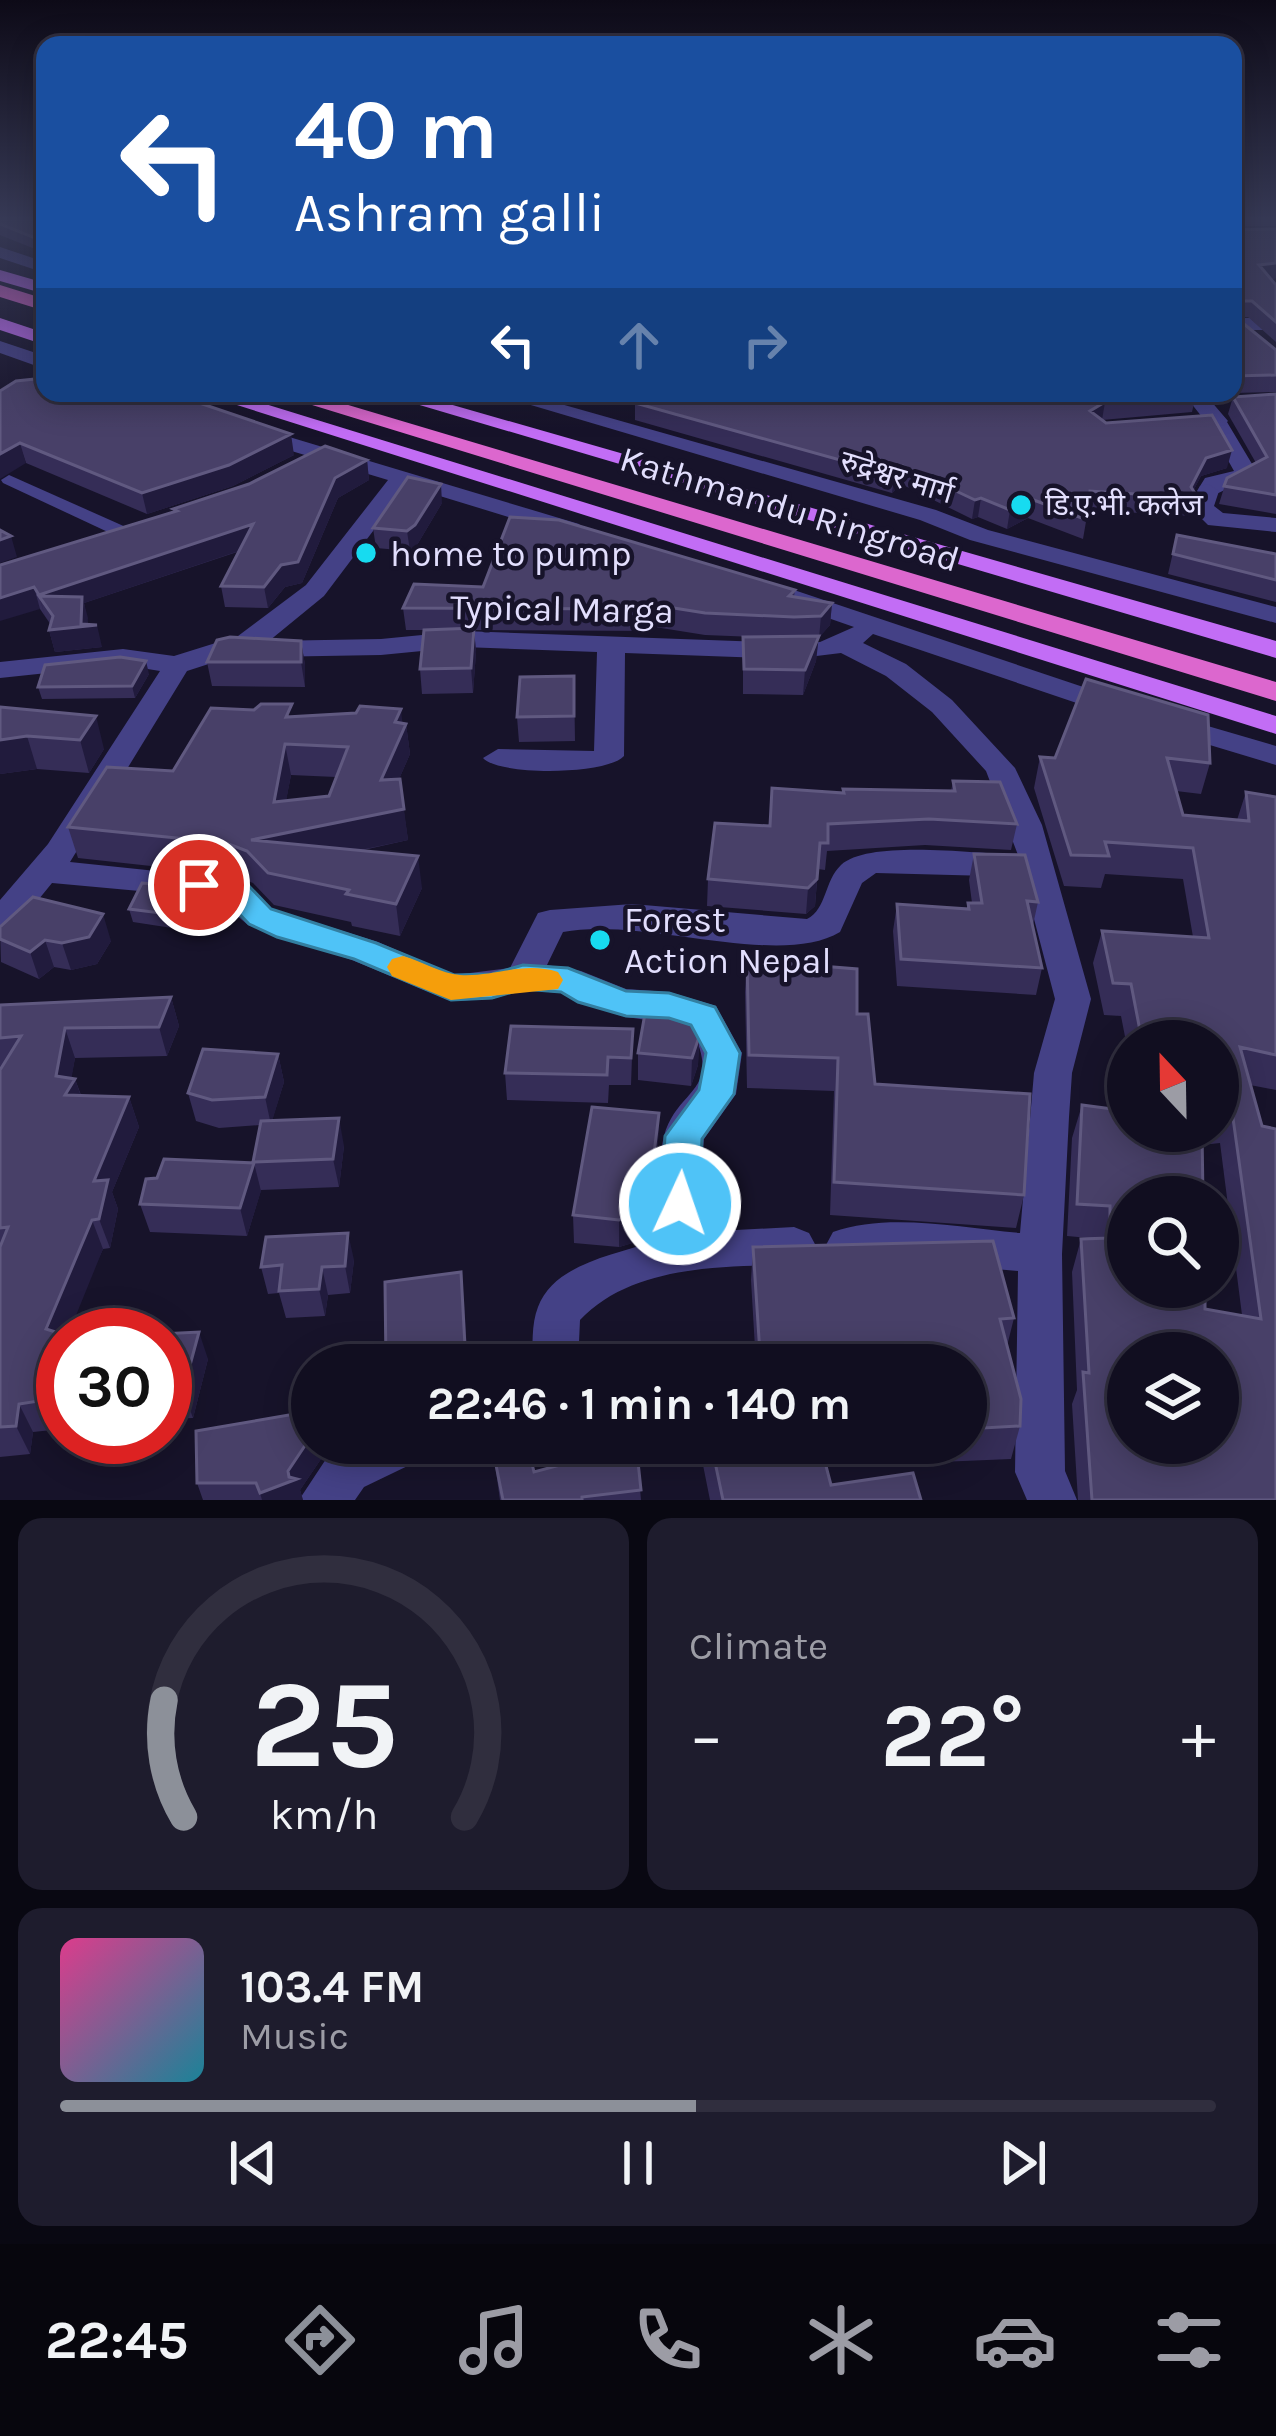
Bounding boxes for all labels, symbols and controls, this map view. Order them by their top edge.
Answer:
text: 40 m [294,81,498,179]
icon: left [96,84,252,240]
text: Ashram galli [294,181,605,245]
icon: left [480,312,546,378]
icon: ahead [606,312,672,378]
icon: right [732,312,798,378]
street label: Kathmandu Ringroad [615,437,964,581]
street label: रुद्रेश्वर मार्ग [836,443,959,512]
place label: डि.ए.भी. कलेज [1045,487,1204,523]
marker: डि.ए.भी. कलेज [1008,492,1034,518]
place label: home to pump [390,533,631,575]
marker: home to pump [353,540,379,566]
street label: Typical Marga [450,586,674,632]
pin [148,834,250,936]
icon: arrive [166,852,232,918]
place label: Forest Action Nepal [624,899,832,982]
marker: Forest Action Nepal [587,927,613,953]
north arrow [1107,1020,1239,1152]
map controls [1107,1020,1239,1464]
position arrow [617,1141,743,1267]
button: search [1107,1176,1239,1308]
speed limit sign: 30 [36,1308,192,1464]
button: layers [1107,1332,1239,1464]
text: 22:46 · 1 min · 140 m [427,1378,851,1430]
text: Climate [689,1623,828,1669]
text: 25 [249,1652,398,1797]
text: 22° [881,1683,1024,1789]
text: − [689,1697,724,1775]
text: + [1181,1697,1216,1775]
text: km/h [269,1790,378,1840]
text: 103.4 FM [240,1961,424,2013]
text: Music [240,2013,349,2059]
icon: previous [220,2130,286,2196]
icon: pause [605,2130,671,2196]
icon: next [990,2130,1056,2196]
icon: directions [278,2298,362,2382]
icon: music [452,2298,536,2382]
icon: phone [626,2298,710,2382]
icon: climate [799,2298,883,2382]
icon: car [973,2298,1057,2382]
icon: filters [1147,2298,1231,2382]
text: 22:45 [45,2308,188,2372]

